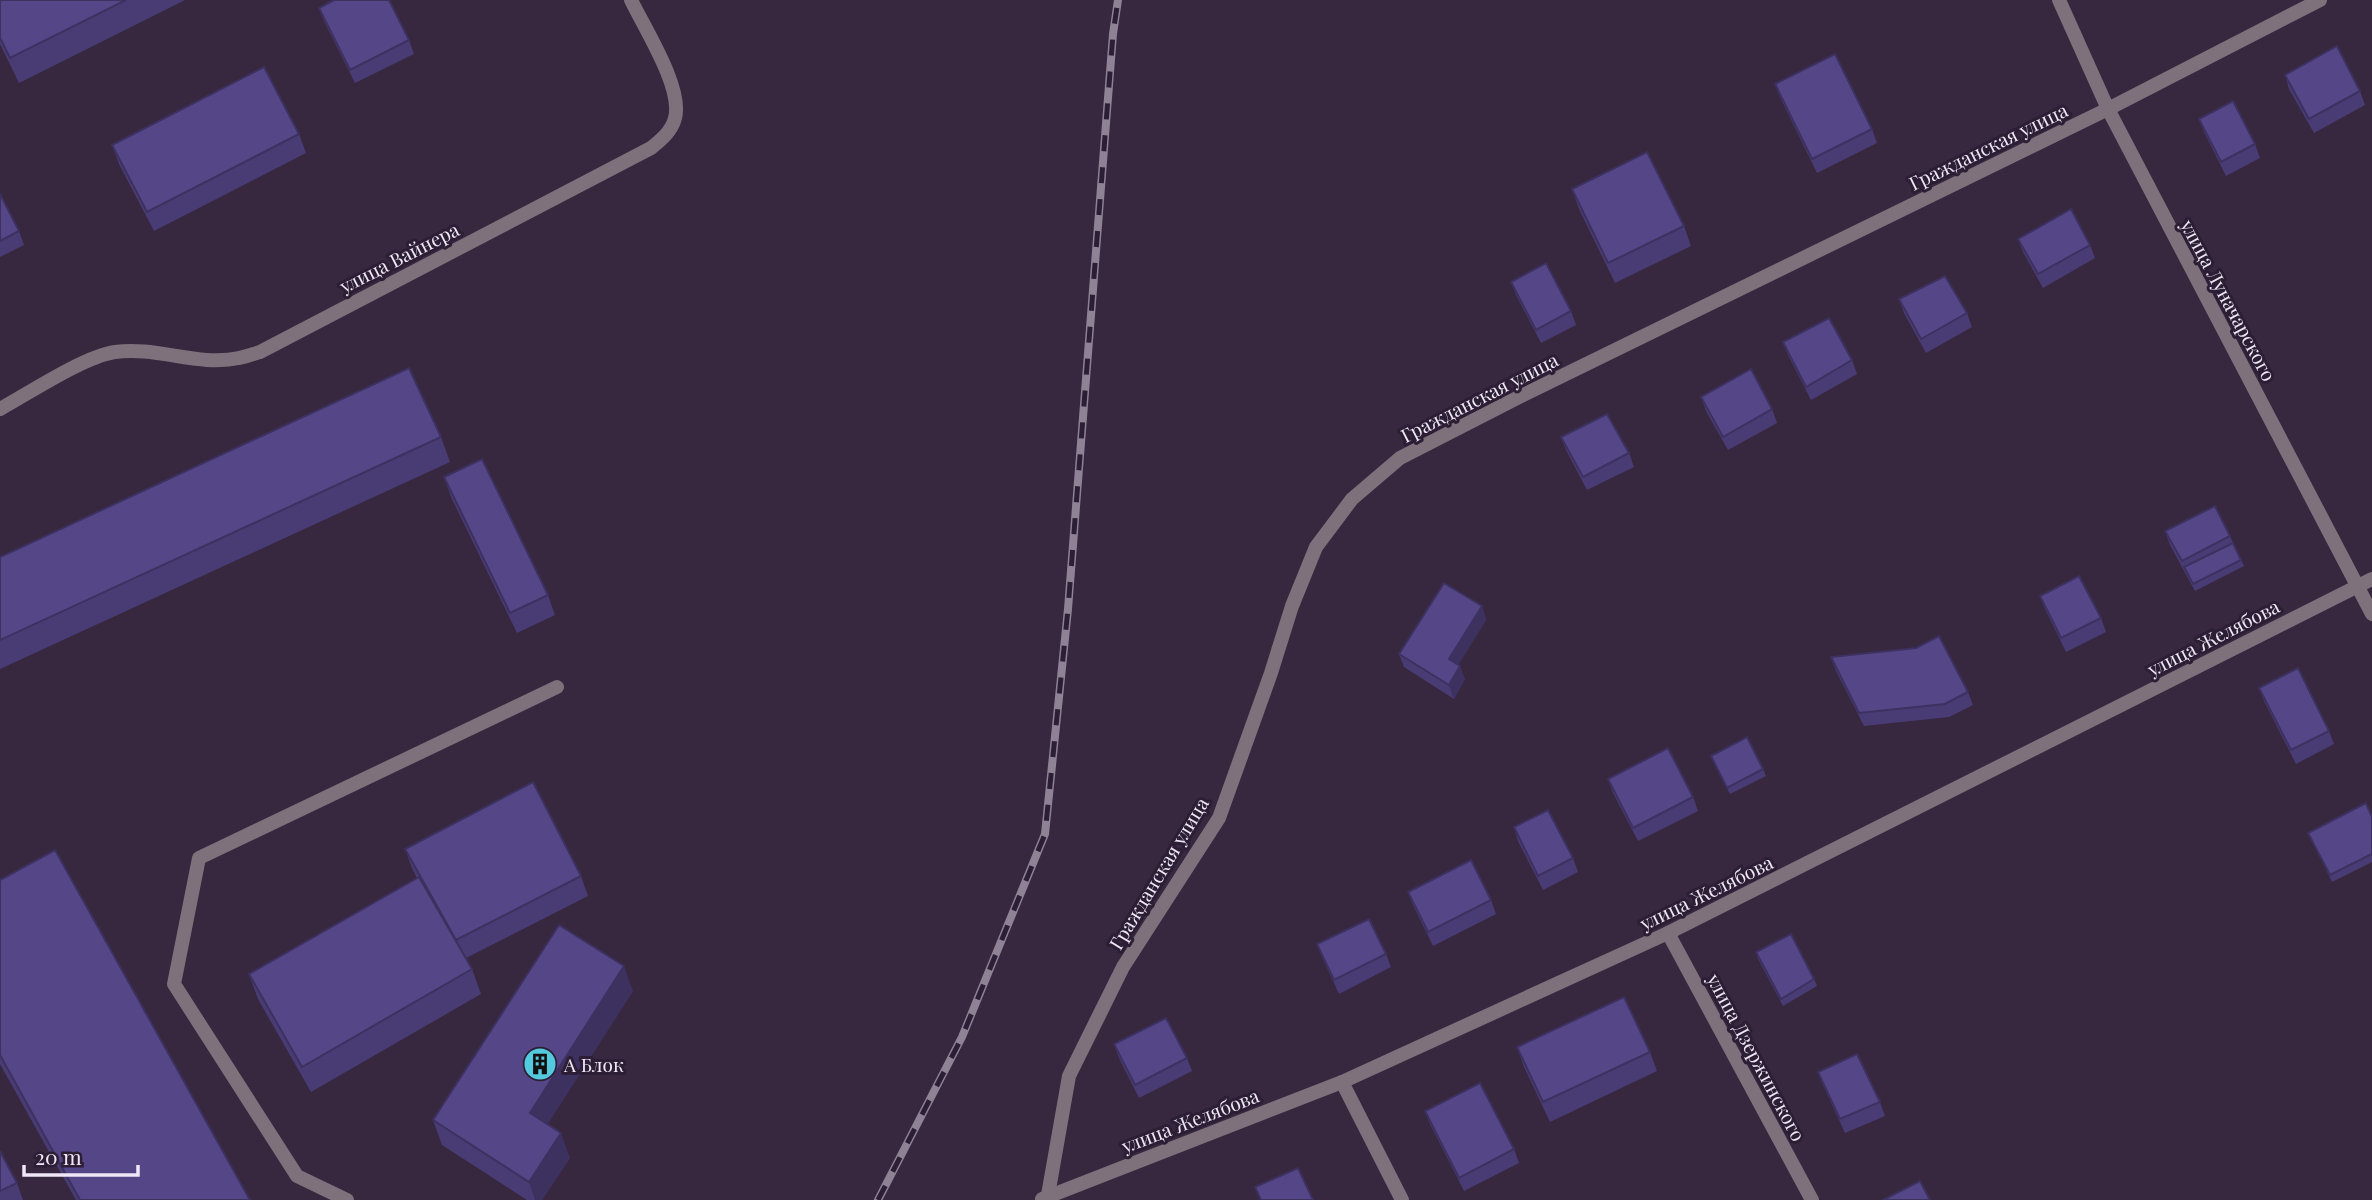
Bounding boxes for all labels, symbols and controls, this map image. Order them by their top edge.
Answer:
street label: Гражданская улица [1904,96,2072,196]
street label: улица Луначарского [2175,214,2283,385]
street label: улица Вайнера [334,215,464,299]
street label: Гражданская улица [1396,346,1563,448]
street label: улица Желябова [2142,592,2284,682]
street label: Гражданская улица [1102,792,1214,954]
street label: улица Желябова [1634,848,1777,936]
street label: улица Дзержинского [1701,968,1812,1145]
building icon: А Блок [521,1045,559,1083]
place label: А Блок [563,1051,624,1077]
street label: улица Желябова [1117,1082,1263,1159]
scale bar [24,1134,138,1178]
text: 20 m [35,1142,82,1170]

